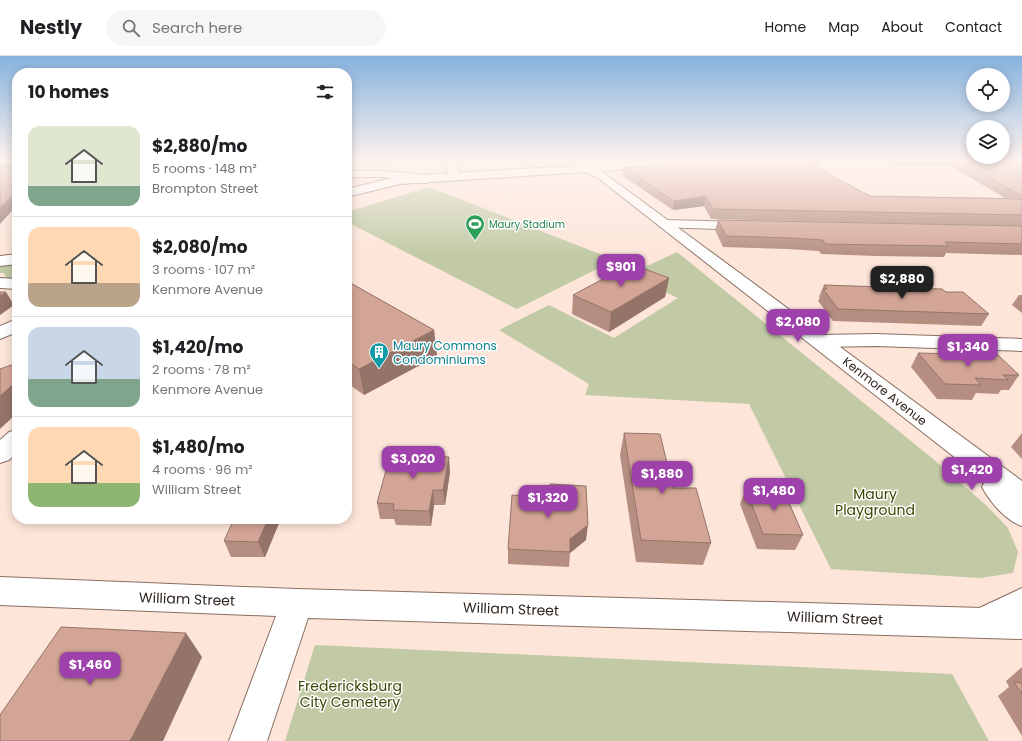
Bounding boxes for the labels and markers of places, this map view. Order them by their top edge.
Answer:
sports icon: Maury Stadium [464,213,486,241]
place label: Maury Stadium [489,217,565,232]
pin: $901 [597,254,645,288]
pin: $2,880 [869,266,935,300]
pin: $2,080 [765,309,831,343]
pin: $1,340 [935,334,1001,368]
place label: Maury Commons Condominiums [393,337,497,368]
building icon: Maury Commons Condominiums [368,341,390,369]
pin: $3,020 [380,446,446,480]
pin: $1,420 [939,457,1005,491]
pin: $1,880 [629,461,695,495]
pin: $1,480 [741,478,807,512]
pin: $1,320 [515,485,581,519]
pin: $1,460 [57,652,123,686]

